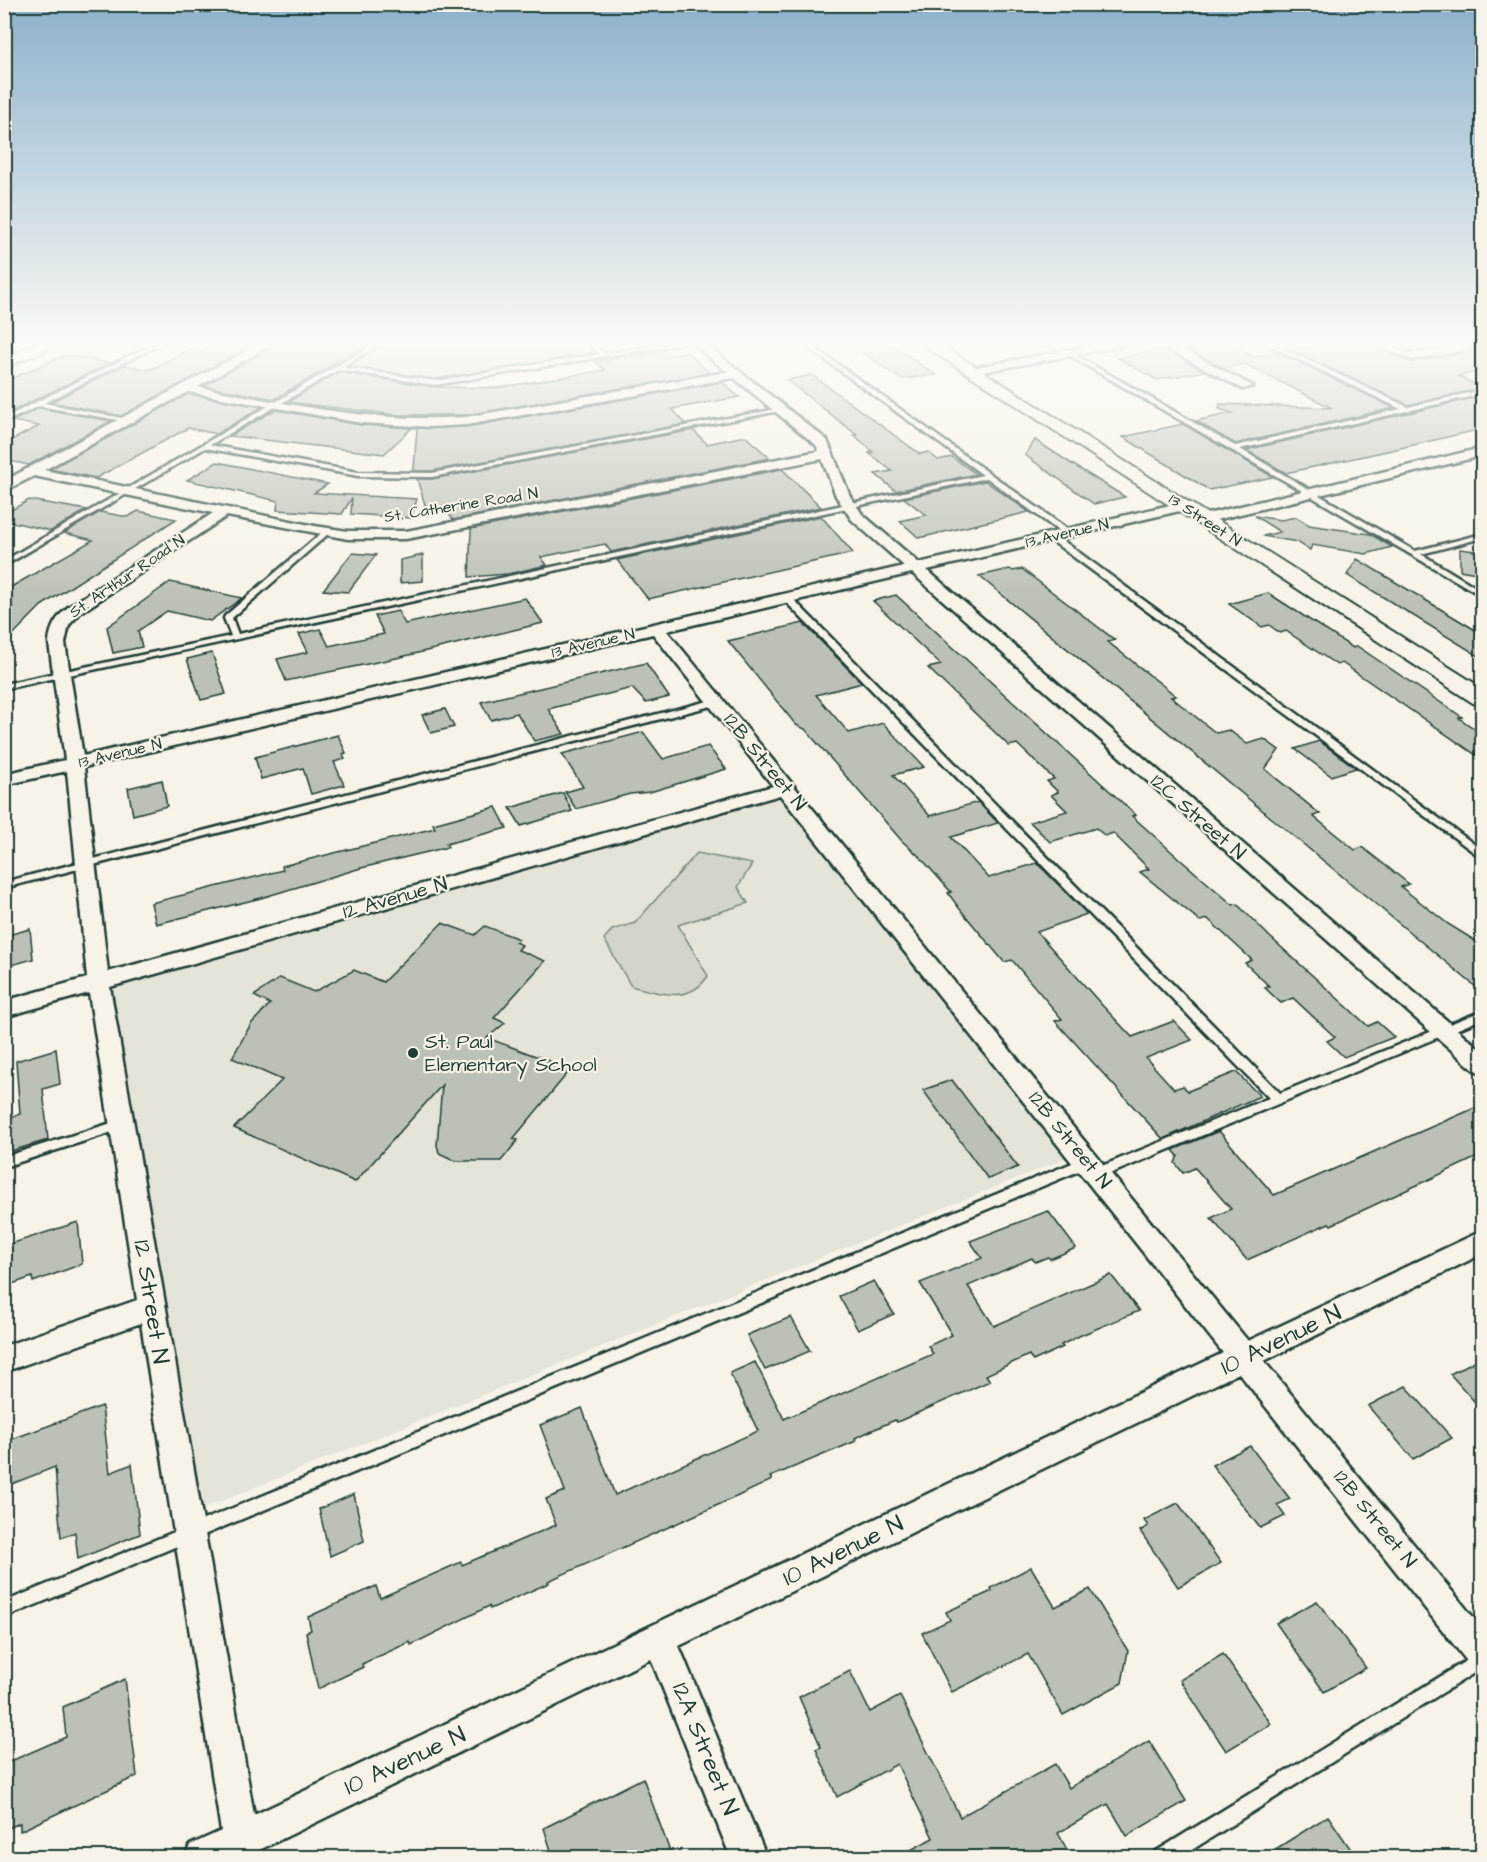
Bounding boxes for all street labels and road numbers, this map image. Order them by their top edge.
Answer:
street label: St. Catherine Road N [383,482,539,528]
street label: 13 Street N [1164,488,1246,552]
street label: 13 Avenue N [1023,513,1111,553]
street label: St. Arthur Road N [65,529,189,623]
street label: 13 Avenue N [549,623,637,663]
street label: 12B Street N [717,707,813,817]
street label: 13 Avenue N [76,733,164,773]
street label: 12C Street N [1144,768,1252,866]
street label: 12 Avenue N [339,870,451,926]
street label: 12B Street N [1022,1085,1118,1195]
street label: 12 Street N [124,1238,178,1366]
street label: 10 Avenue N [1215,1296,1347,1384]
street label: 12B Street N [1327,1464,1423,1574]
street label: 10 Avenue N [777,1507,909,1595]
street label: 12A Street N [663,1678,747,1820]
street label: 10 Avenue N [339,1718,471,1804]

